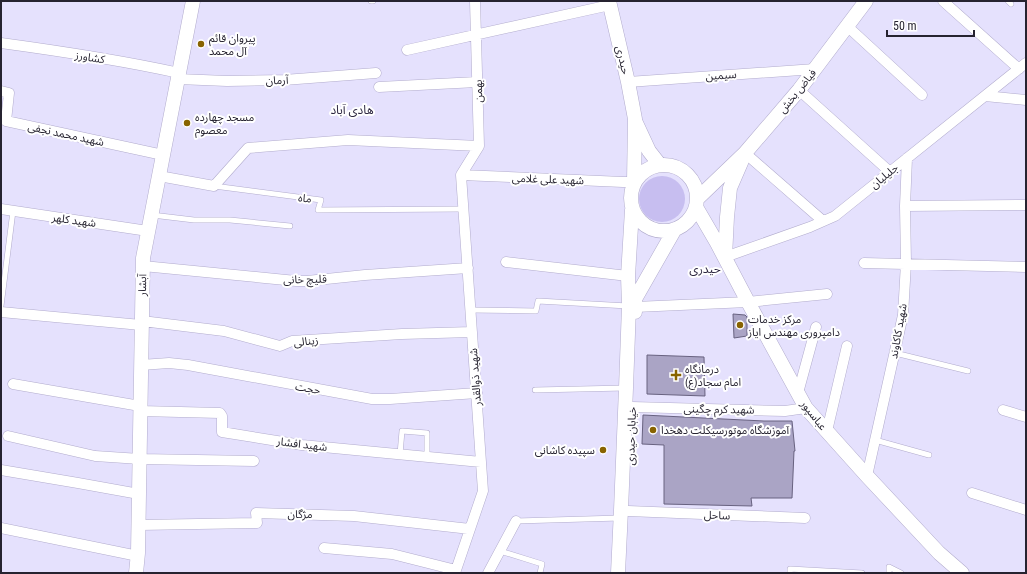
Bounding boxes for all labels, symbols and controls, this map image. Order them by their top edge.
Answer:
scale bar [887,12,974,38]
text: 50 m [893,19,917,33]
place label: پیروان قائم آل محمد [209,32,256,58]
marker: پیروان قائم آل محمد [196,39,206,49]
street label: حیدری [613,45,632,76]
street label: کشاورز [73,49,106,66]
street label: فیاض بخش [776,67,819,116]
street label: سیمین [705,68,737,83]
street label: آرمان [265,74,289,87]
street label: بهمن [472,79,485,103]
district label: هادی آباد [330,103,374,117]
place label: مسجد چهارده معصوم [195,111,254,138]
marker: مسجد چهارده معصوم [182,118,192,128]
street label: شهید محمد نجفی [27,120,106,149]
street label: جلیلیان [868,161,901,192]
street label: شهید علی غلامی [512,172,585,187]
street label: ماه [297,191,313,206]
street label: شهید کلهر [50,211,97,230]
district label: حیدری [689,262,721,276]
street label: آبشار [136,273,149,297]
street label: قلیچ خانی [283,273,327,287]
street label: شهید کاکاوند [887,302,910,360]
place label: مرکز خدمات دامپروری مهندس ایاز [747,313,840,340]
marker: مرکز خدمات دامپروری مهندس ایاز [735,320,745,330]
street label: زینالی [293,334,319,349]
street label: شهید ذوالقدر [467,347,484,407]
place label: درمانگاه امام سجاد(ع) [685,363,741,390]
marker: درمانگاه امام سجاد(ع) [670,369,682,381]
street label: حجت [294,380,322,397]
street label: عباسپور [796,397,830,434]
street label: شهید کرم چگینی [683,402,755,418]
street label: خیابان حیدری [624,406,639,466]
place label: آموزشگاه موتورسیکلت دهخدا [661,424,790,437]
marker: آموزشگاه موتورسیکلت دهخدا [648,425,658,435]
street label: شهید افشار [275,435,328,454]
place label: سپیده کاشانی [535,444,595,458]
marker: سپیده کاشانی [598,445,608,455]
street label: مژگان [287,508,313,521]
street label: ساحل [704,509,731,522]

